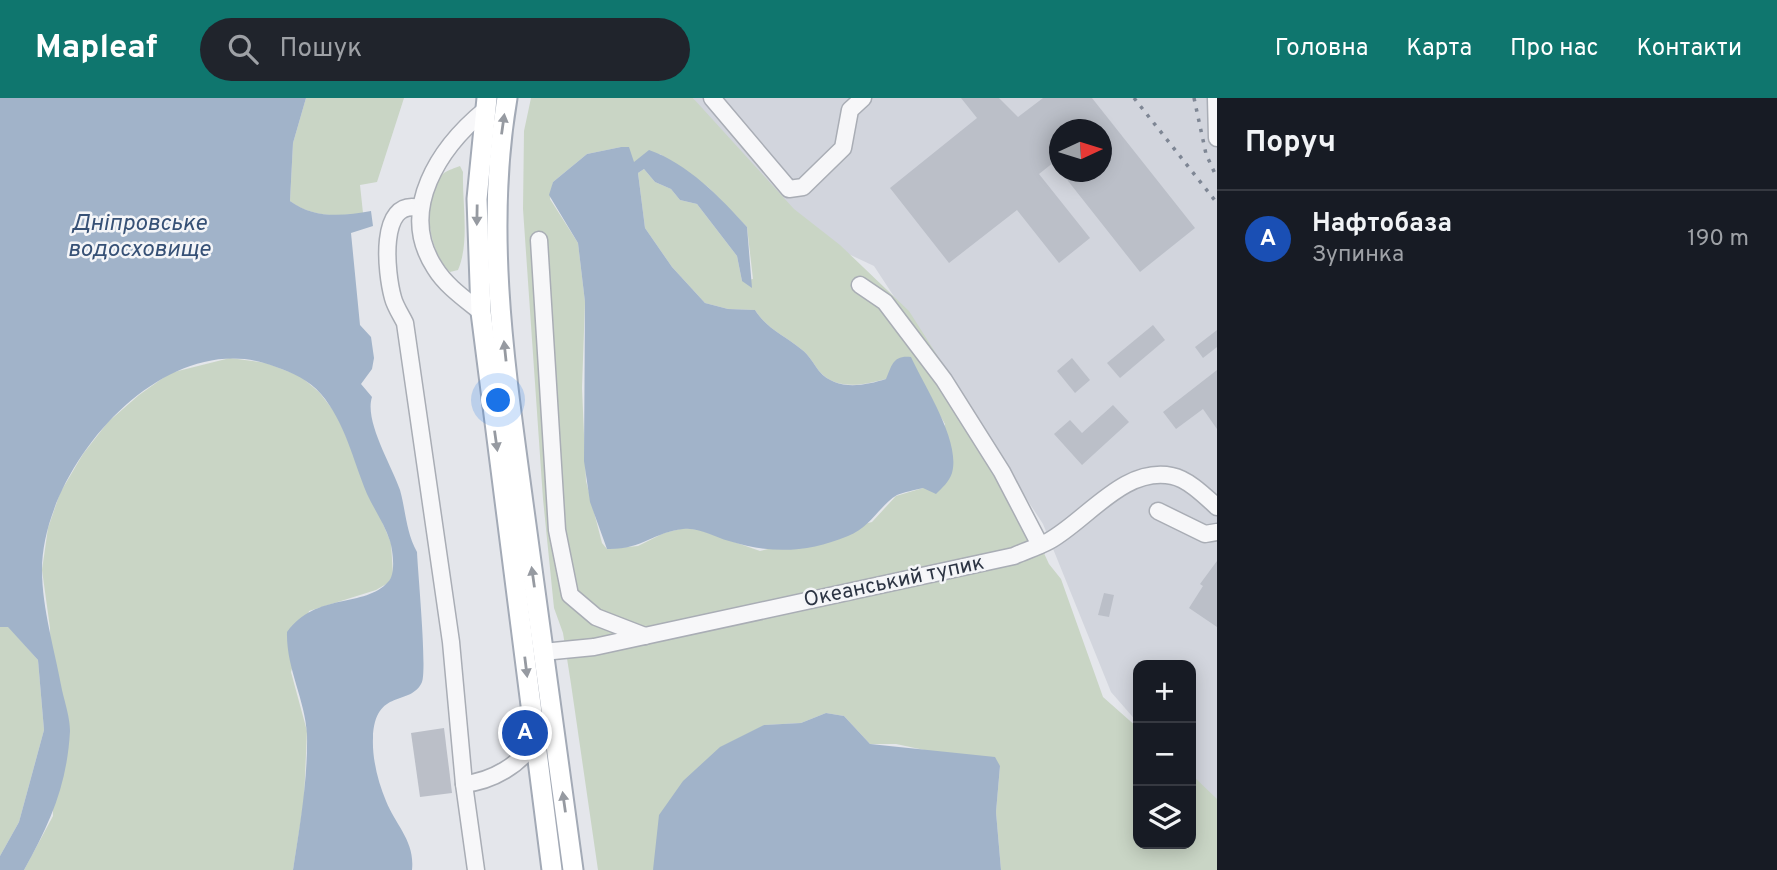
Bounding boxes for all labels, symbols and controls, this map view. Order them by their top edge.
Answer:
search box [200,18,690,81]
text: Mapleaf [35,28,158,70]
icon: search [224,30,262,68]
text: Пошук [280,33,362,66]
text: Головна [1275,34,1368,64]
text: Карта [1406,34,1472,64]
text: Про нас [1510,34,1598,64]
text: Контакти [1636,34,1742,64]
one-way arrow [497,113,508,135]
north arrow [1049,119,1112,182]
text: Поруч [1245,125,1336,162]
one-way arrow [471,204,482,226]
text: Нафтобаза [1312,208,1452,241]
water label: Дніпровське водосховище [68,210,212,265]
text: A [1260,225,1276,254]
text: 190 m [1687,225,1749,254]
text: Зупинка [1312,241,1404,270]
one-way arrow [499,340,510,362]
your location [481,383,515,417]
one-way arrow [491,430,502,452]
street label: Океанський тупик [801,550,987,614]
one-way arrow [528,566,539,588]
one-way arrow [521,656,532,678]
map controls [1133,660,1196,849]
button: + [1133,660,1196,723]
pin: A [502,707,548,759]
button: − [1133,723,1196,786]
button: layers [1133,786,1196,849]
one-way arrow [558,791,569,813]

